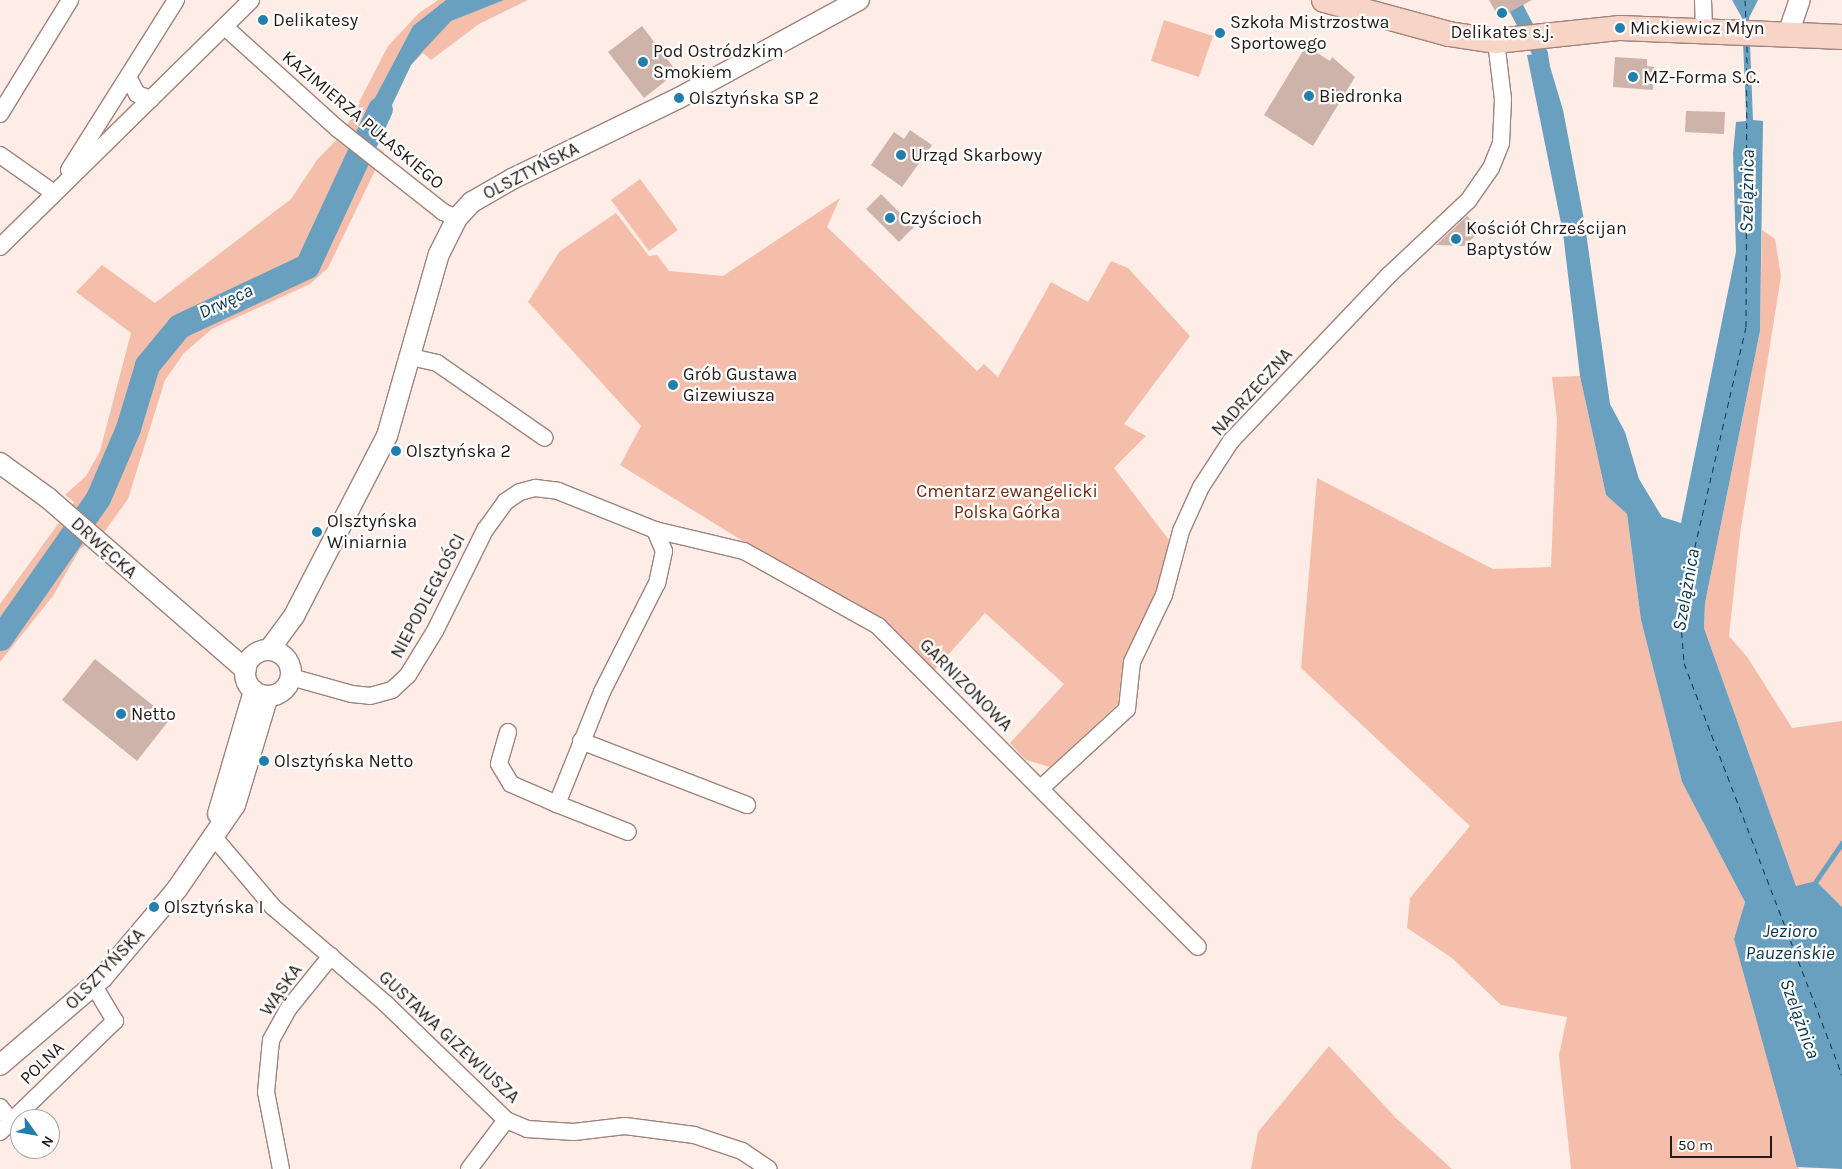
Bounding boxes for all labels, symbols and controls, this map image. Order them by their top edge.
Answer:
marker: Delikates s.j. [1496,7,1508,19]
place label: Delikatesy [273,9,358,31]
place label: Szkoła Mistrzostwa Sportowego [1230,12,1390,54]
marker: Delikatesy [257,14,269,26]
place label: Mickiewicz Młyn [1630,17,1765,39]
place label: Delikates s.j. [1451,21,1553,43]
marker: Mickiewicz Młyn [1614,22,1626,34]
marker: Szkoła Mistrzostwa Sportowego [1214,27,1226,39]
place label: Pod Ostródzkim Smokiem [653,41,783,84]
street label: KAZIMIERZA PUŁASKIEGO [278,46,448,194]
marker: Pod Ostródzkim Smokiem [637,56,649,68]
place label: MZ-Forma S.C. [1643,66,1760,88]
marker: MZ-Forma S.C. [1627,71,1639,83]
place label: Biedronka [1319,85,1403,107]
place label: Olsztyńska SP 2 [689,87,819,109]
marker: Biedronka [1303,90,1315,102]
marker: Olsztyńska SP 2 [673,92,685,104]
street label: OLSZTYŃSKA [479,138,583,204]
place label: Urząd Skarbowy [911,144,1042,166]
marker: Urząd Skarbowy [895,149,907,161]
water label: Szelążnica [1736,149,1760,233]
place label: Czyścioch [900,207,982,229]
marker: Czyścioch [884,212,896,224]
place label: Kościół Chrześcijan Baptystów [1466,218,1627,260]
marker: Kościół Chrześcijan Baptystów [1450,233,1462,245]
water label: Drwęca [195,280,257,324]
street label: NADRZECZNA [1207,344,1297,440]
place label: Grób Gustawa Gizewiusza [683,364,797,406]
marker: Grób Gustawa Gizewiusza [667,379,679,391]
place label: Olsztyńska 2 [406,440,511,462]
marker: Olsztyńska 2 [390,445,402,457]
park label: Cmentarz ewangelicki Polska Górka [916,481,1098,524]
place label: Olsztyńska Winiarnia [327,511,417,554]
street label: DRWĘCKA [67,513,141,583]
marker: Olsztyńska Winiarnia [311,526,323,538]
street label: NIEPODLEGŁOŚCI [386,530,470,662]
water label: Szelążnica [1669,547,1705,633]
street label: GARNIZONOWA [915,634,1017,736]
place label: Netto [131,703,176,725]
marker: Netto [115,708,127,720]
place label: Olsztyńska Netto [274,750,413,772]
marker: Olsztyńska Netto [258,755,270,767]
place label: Olsztyńska I [164,896,263,918]
marker: Olsztyńska I [148,901,160,913]
water label: Jezioro Pauzeńskie [1745,921,1835,965]
street label: OLSZTYŃSKA [61,924,149,1014]
street label: WĄSKA [256,960,306,1020]
street label: GUSTAWA GIZEWIUSZA [374,966,524,1108]
water label: Szelążnica [1774,976,1824,1062]
street label: POLNA [16,1037,68,1089]
north arrow [10,1109,60,1159]
scale bar [1672,1126,1774,1158]
text: N [37,1133,57,1150]
text: 50 m [1678,1136,1713,1154]

